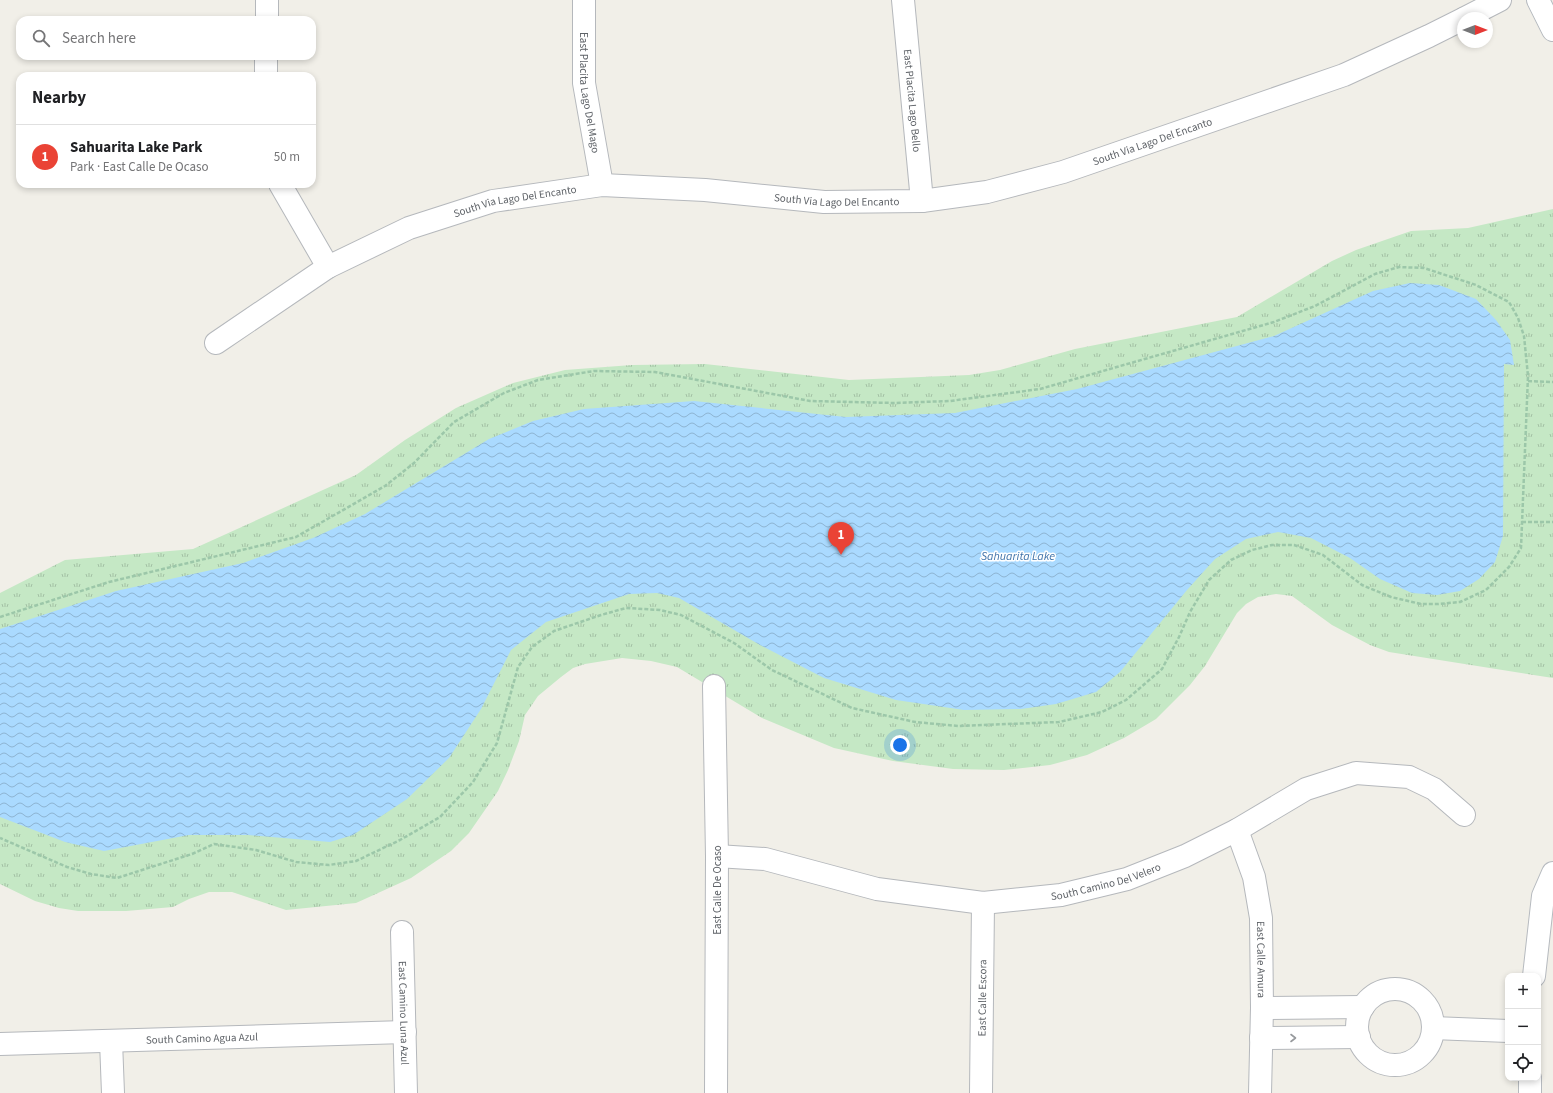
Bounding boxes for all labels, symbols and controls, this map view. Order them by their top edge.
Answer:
north arrow [1457,12,1493,48]
search box [16,16,316,60]
icon: search [30,27,52,49]
text: Search here [62,28,136,49]
street label: East Placita Lago Del Mago [577,32,604,154]
street label: East Placita Lago Bello [900,48,925,153]
text: Nearby [32,86,86,110]
street label: South Via Lago Del Encanto [1090,114,1214,169]
text: Sahuarita Lake Park [70,137,202,158]
text: 1 [42,148,48,166]
text: 50 m [274,148,300,166]
text: Park · East Calle De Ocaso [70,158,209,176]
street label: South Via Lago Del Encanto [451,181,577,221]
street label: South Via Lago Del Encanto [773,190,899,210]
pin: 1 [828,522,854,555]
water label: Sahuarita Lake [981,548,1055,565]
your location [890,735,910,755]
street label: East Calle De Ocaso [710,845,725,935]
street label: South Camino Del Velero [1050,859,1163,904]
street label: East Calle Amura [1254,921,1269,998]
street label: East Calle Escora [974,959,990,1037]
street label: East Camino Luna Azul [395,961,413,1065]
map controls [1505,973,1541,1081]
button: + [1505,973,1541,1009]
button: − [1505,1009,1541,1045]
street label: South Camino Agua Azul [146,1029,258,1047]
one-way arrow [1290,1034,1296,1042]
button: locate [1505,1045,1541,1081]

